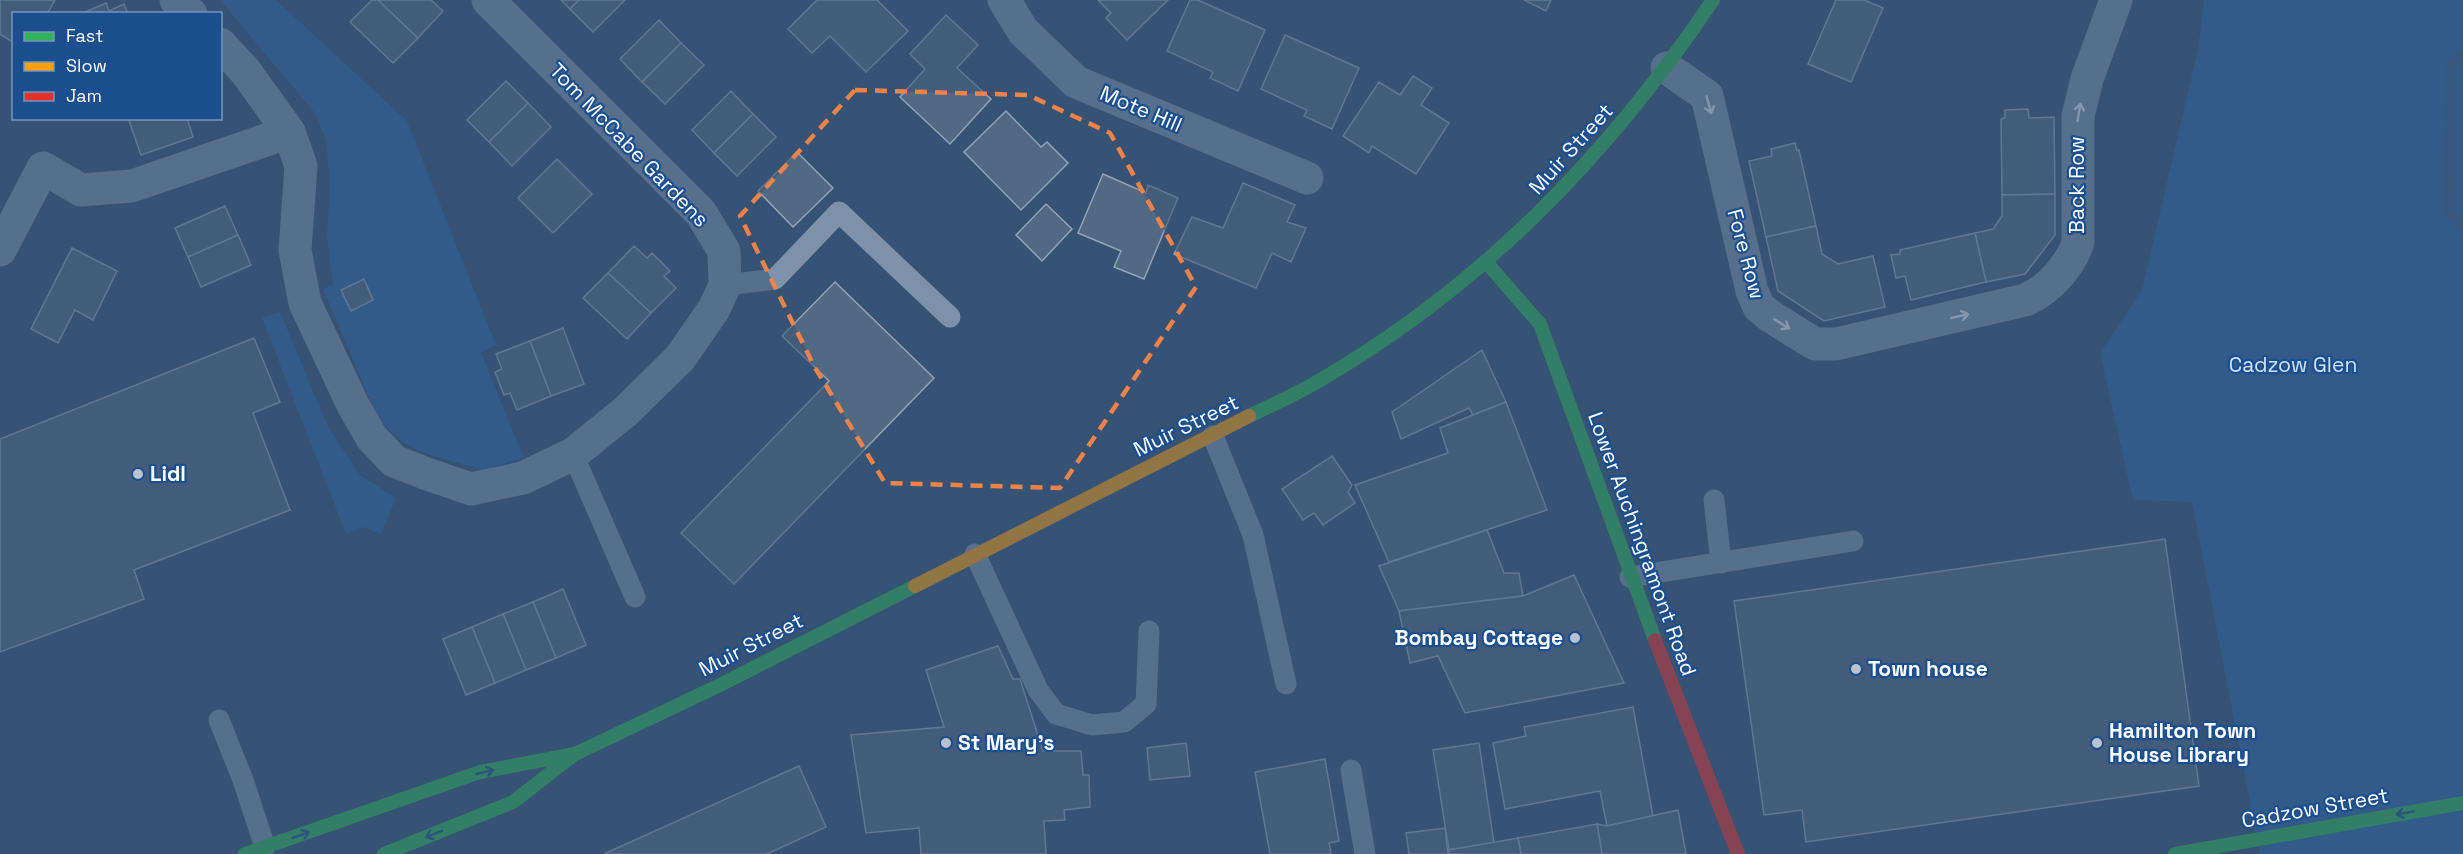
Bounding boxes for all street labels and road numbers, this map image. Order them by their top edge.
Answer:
street label: Tom McCabe Gardens [544,57,715,232]
street label: Mote Hill [1096,79,1187,138]
street label: Muir Street [1523,97,1619,200]
street label: Back Row [2063,136,2090,234]
street label: Fore Row [1721,206,1771,302]
street label: Muir Street [1129,389,1243,463]
street label: Lower Auchingramont Road [1582,408,1703,680]
street label: Muir Street [694,607,808,682]
street label: Cadzow Street [2239,781,2390,834]

